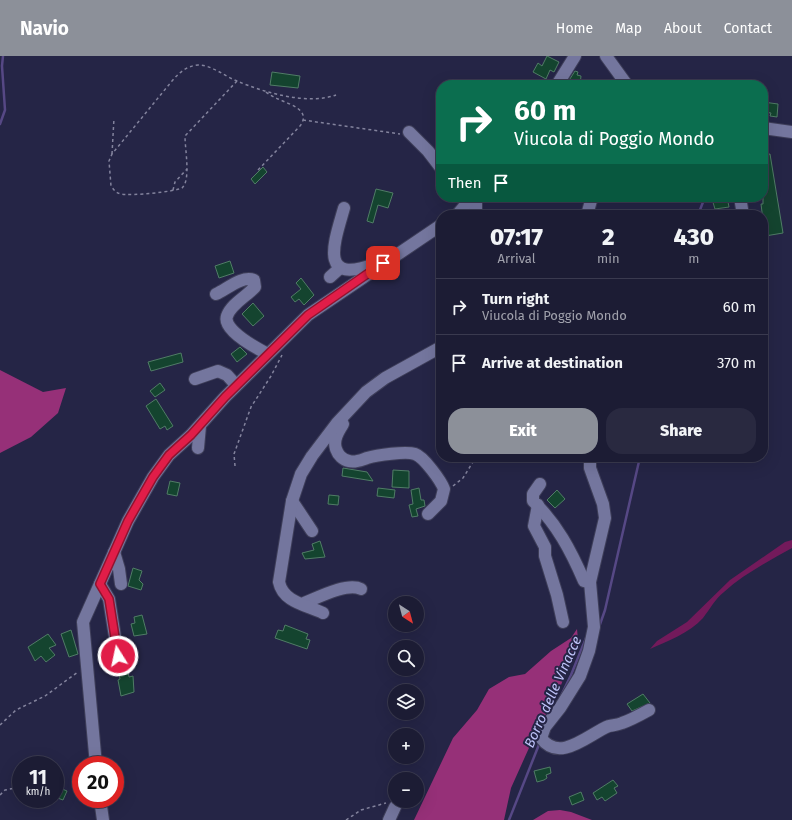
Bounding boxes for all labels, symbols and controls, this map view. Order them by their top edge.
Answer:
text: Navio [20,17,69,40]
text: Home [556,20,593,37]
text: Map [615,20,642,37]
text: About [664,20,702,37]
text: Contact [724,20,772,37]
text: 60 m [514,94,576,127]
icon: right [448,96,500,148]
text: Viucola di Poggio Mondo [514,128,715,150]
icon: arrive [490,172,512,194]
text: Then [448,174,482,192]
text: 07:17 [490,223,543,251]
text: 2 [602,223,615,251]
text: 430 [674,223,714,251]
pin [366,246,400,280]
text: Arrival [497,251,536,266]
text: min [597,251,620,266]
text: m [688,251,699,266]
icon: arrive [372,252,394,274]
text: Turn right [482,290,549,308]
icon: right [448,296,470,318]
text: 60 m [723,298,756,316]
text: Viucola di Poggio Mondo [482,308,627,323]
icon: arrive [448,352,470,374]
text: Arrive at destination [482,354,623,372]
text: 370 m [717,354,756,372]
button: Exit [448,408,598,454]
button: Share [606,408,756,454]
north arrow [388,596,424,632]
map controls [388,596,424,808]
water label: Borro delle Vinacce [521,634,585,750]
position arrow [97,635,139,677]
button: search [388,640,424,676]
button: layers [388,684,424,720]
button: + [388,728,424,764]
speed limit sign: 20 [72,756,124,808]
text: 11 [29,765,47,789]
button: − [388,772,424,808]
text: km/h [26,786,50,798]

